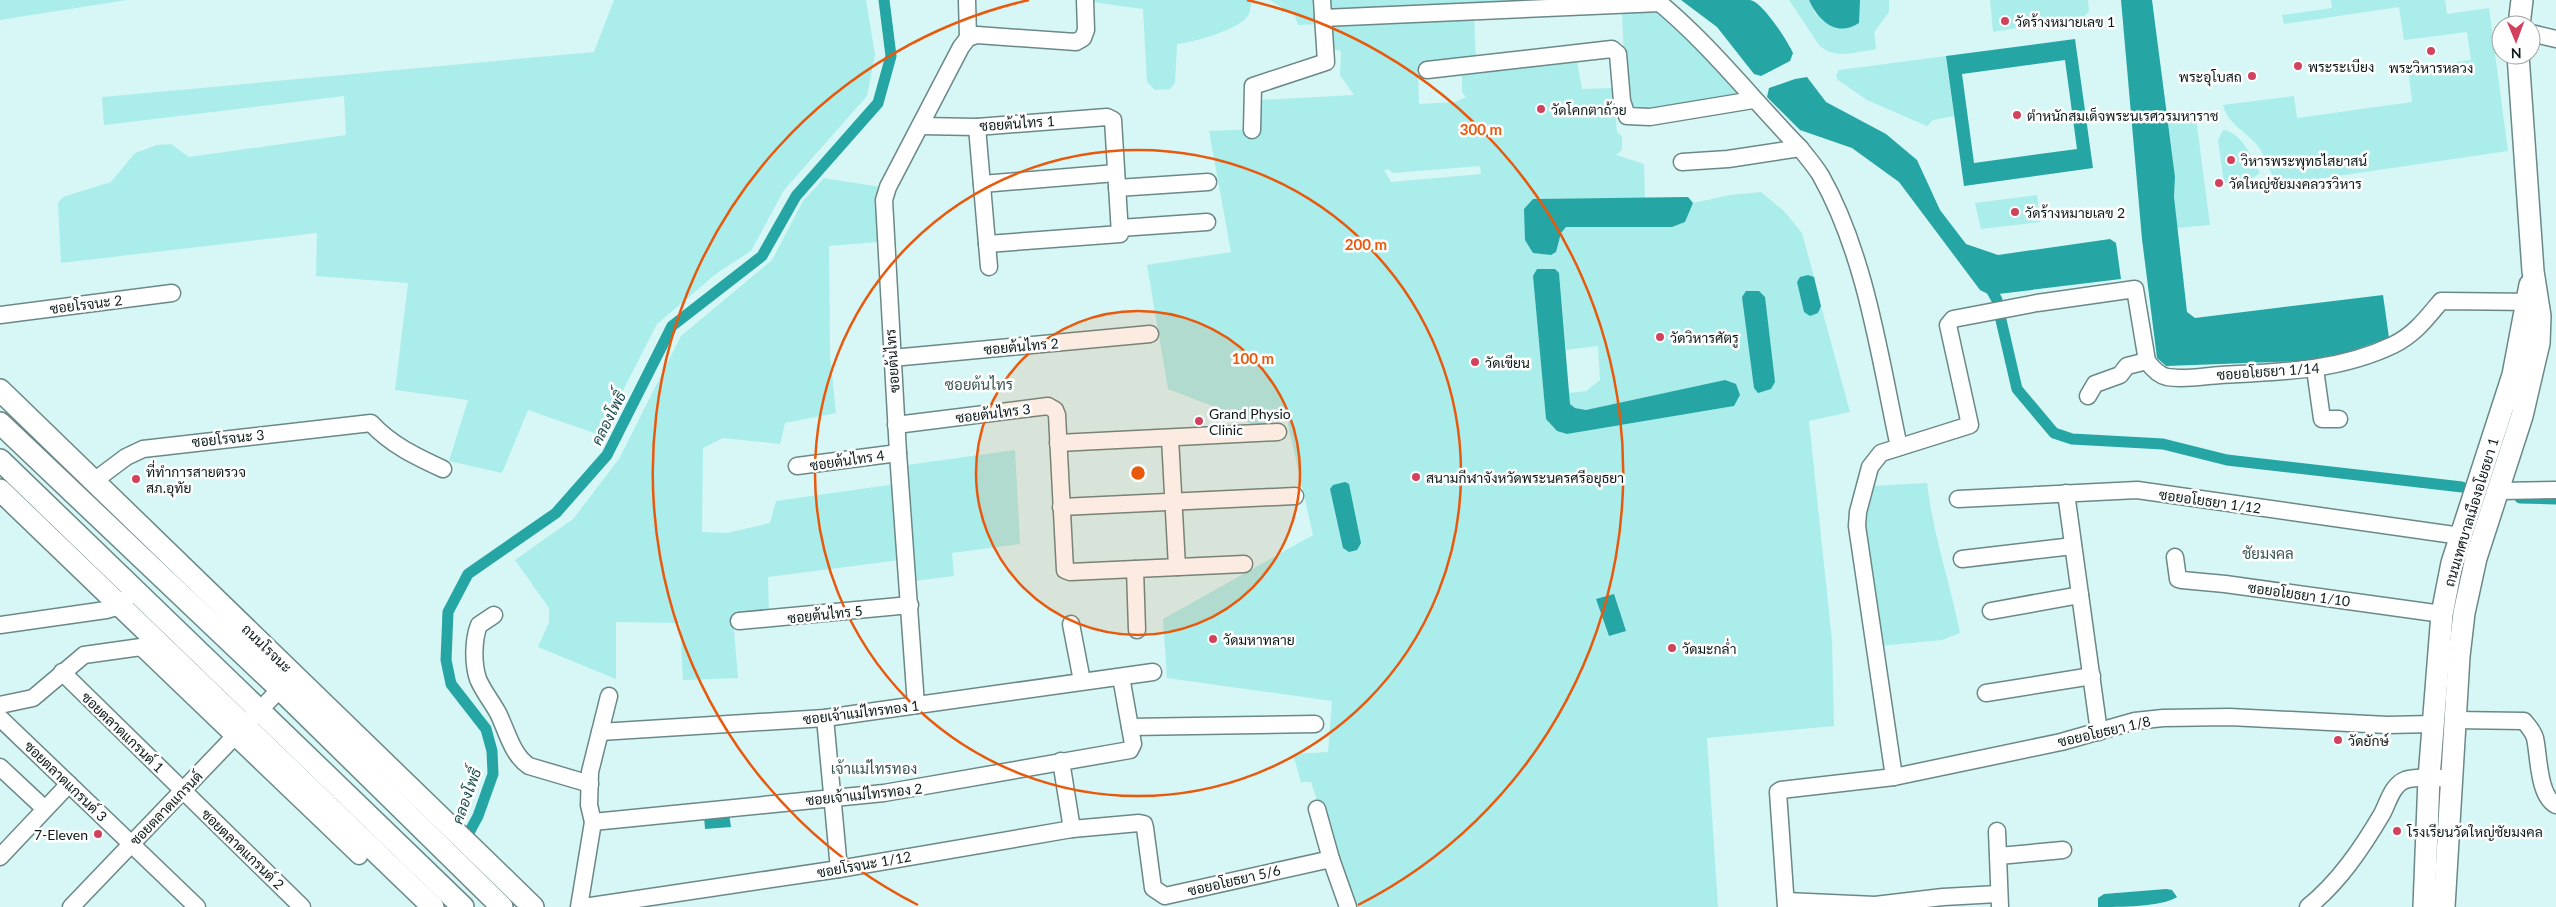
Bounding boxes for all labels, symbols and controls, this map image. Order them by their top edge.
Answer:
place label: วัดร้างหมายเลข 1 [2015,13,2115,30]
marker: วัดร้างหมายเลข 1 [1999,15,2011,27]
north arrow [2491,15,2541,65]
marker: พระวิหารหลวง [2425,45,2437,57]
text: N [2511,45,2522,62]
place label: พระระเบียง [2308,58,2374,75]
place label: พระวิหารหลวง [2389,59,2473,76]
marker: พระระเบียง [2292,60,2304,72]
place label: พระอุโบสถ [2179,68,2242,87]
marker: พระอุโบสถ [2246,70,2258,82]
place label: วัดโคกตาถ้วย [1551,101,1627,118]
marker: วัดโคกตาถ้วย [1535,103,1547,115]
place label: ตำหนักสมเด็จพระนเรศวรมหาราช [2027,107,2218,124]
marker: ตำหนักสมเด็จพระนเรศวรมหาราช [2011,109,2023,121]
street label: ซอยต้นไทร 1 [979,112,1055,134]
text: 300 m [1460,120,1502,138]
place label: วิหารพระพุทธไสยาสน์ [2240,152,2367,171]
marker: วิหารพระพุทธไสยาสน์ [2225,154,2237,166]
place label: วัดใหญ่ชัยมงคลวรวิหาร [2229,175,2362,193]
marker: วัดใหญ่ชัยมงคลวรวิหาร [2213,177,2225,189]
place label: วัดร้างหมายเลข 2 [2025,204,2125,221]
marker: วัดร้างหมายเลข 2 [2009,206,2021,218]
text: 200 m [1345,235,1387,253]
street label: ซอยโรจนะ 2 [49,291,123,317]
street label: ซอยต้นไทร [881,328,903,393]
place label: วัดวิหารศัตรู [1670,329,1739,348]
marker: วัดวิหารศัตรู [1654,331,1666,343]
street label: ซอยต้นไทร 2 [983,334,1059,358]
text: 100 m [1232,349,1274,367]
place label: วัดเขียน [1485,354,1530,371]
marker: วัดเขียน [1469,356,1481,368]
street label: ซอยอโยธยา 1/14 [2216,359,2320,383]
district label: ซอยต้นไทร [945,375,1013,393]
water label: คลองโพธิ์ [582,383,630,448]
street label: ซอยต้นไทร 3 [955,400,1031,426]
place label: Grand Physio Clinic [1209,405,1291,438]
marker: Grand Physio Clinic [1193,415,1205,427]
street label: ซอยโรจนะ 3 [191,426,265,450]
street label: ถนนเทศบาลเมืองอโยธยา 1 [2440,435,2502,589]
street label: ซอยต้นไทร 4 [808,446,886,474]
place label: ที่ทำการสายตรวจ สภ.อุทัย [146,460,246,498]
centre of rings [1129,464,1147,482]
place label: สนามกีฬาจังหวัดพระนครศรีอยุธยา [1426,469,1624,488]
marker: สนามกีฬาจังหวัดพระนครศรีอยุธยา [1410,471,1422,483]
marker: ที่ทำการสายตรวจ สภ.อุทัย [130,473,142,485]
street label: ซอยอโยธยา 1/12 [2158,485,2262,517]
district label: ชัยมงคล [2242,544,2294,562]
street label: ซอยอโยธยา 1/10 [2247,578,2351,610]
street label: ซอยต้นไทร 5 [787,602,863,626]
street label: ถนนโรจนะ [239,620,295,676]
place label: วัดมหาทลาย [1223,631,1295,648]
marker: วัดมหาทลาย [1207,633,1219,645]
place label: วัดมะกล่ำ [1682,638,1737,657]
marker: วัดมะกล่ำ [1666,642,1678,654]
street label: ซอยตลาดแกรนด์ 1 [78,688,168,776]
street label: ซอยเจ้าแม่ไทรทอง 1 [802,696,920,728]
street label: ซอยอโยธยา 1/8 [2056,712,2152,750]
place label: วัดยักษ์ [2348,732,2390,749]
marker: วัดยักษ์ [2332,734,2344,746]
street label: ซอยตลาดแกรนด์ 3 [21,737,111,825]
district label: เจ้าแม่ไทรทอง [831,759,917,777]
water label: คลองโพธิ์ [443,761,485,826]
street label: ซอยตลาดแกรนด์ [126,767,206,849]
street label: ซอยเจ้าแม่ไทรทอง 2 [805,779,923,809]
street label: ซอยตลาดแกรนด์ 2 [198,805,288,893]
place label: โรงเรียนวัดใหญ่ชัยมงคล [2406,823,2543,841]
marker: โรงเรียนวัดใหญ่ชัยมงคล [2391,825,2403,837]
place label: 7-Eleven [34,826,88,843]
marker: 7-Eleven [92,828,104,840]
street label: ซอยโรจนะ 1/12 [816,847,912,881]
street label: ซอยอโยธยา 5/6 [1186,861,1282,899]

